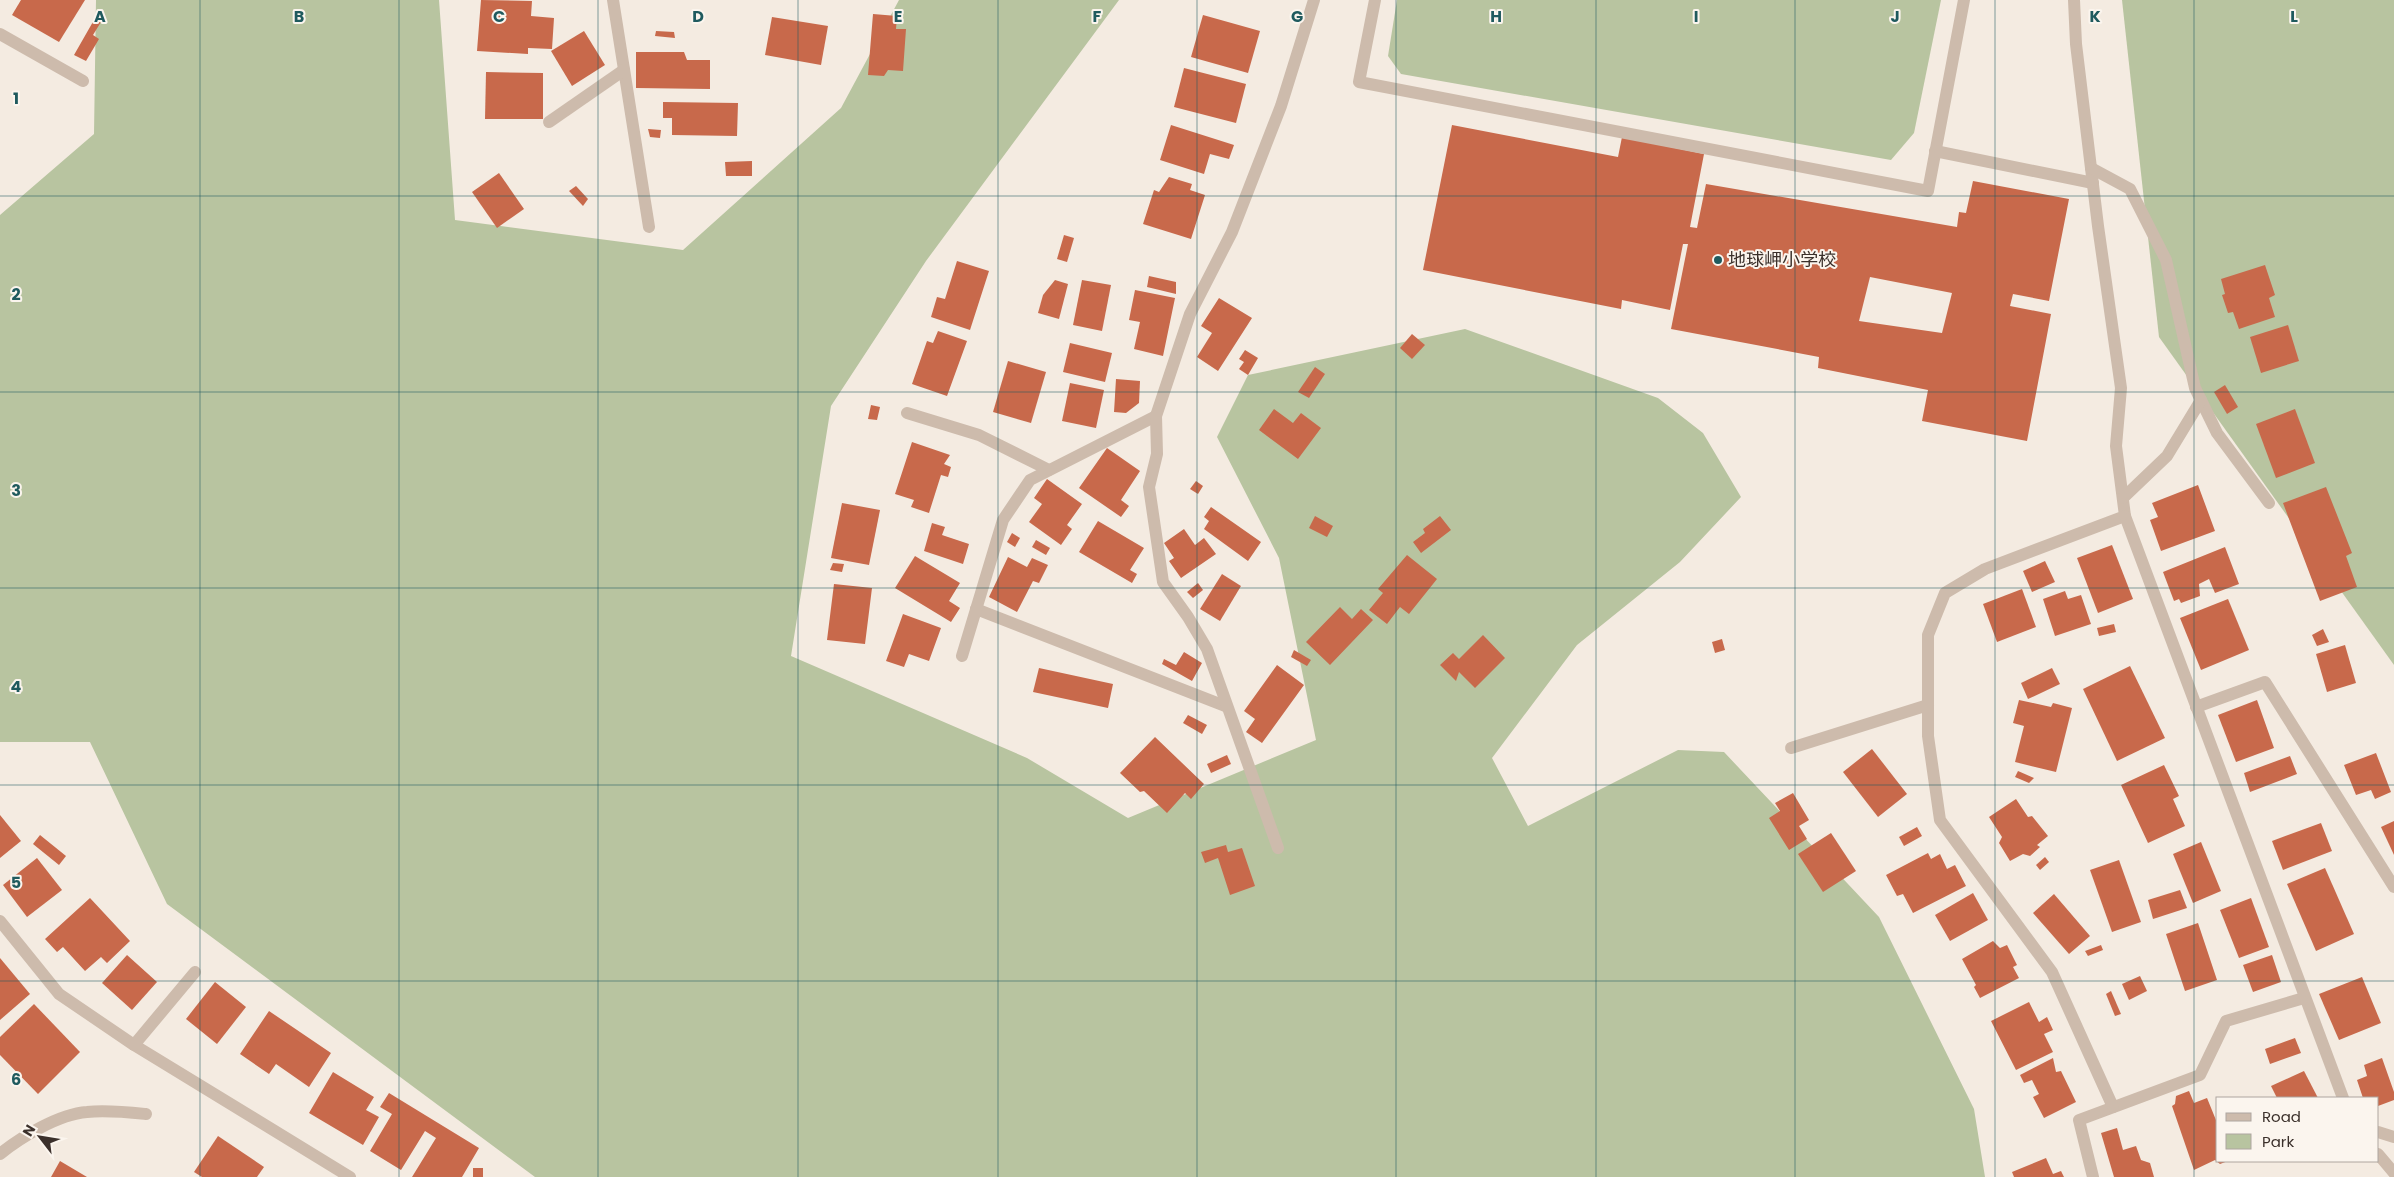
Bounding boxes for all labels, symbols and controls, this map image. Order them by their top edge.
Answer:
text: A [94,5,106,28]
text: B [294,5,304,28]
text: C [493,5,505,28]
text: D [692,5,704,28]
text: E [894,5,902,28]
text: F [1093,5,1102,28]
text: G [1291,5,1303,28]
text: H [1490,5,1502,28]
text: I [1694,5,1698,28]
text: J [1890,5,1900,28]
text: K [2089,5,2101,28]
text: L [2290,5,2298,28]
text: 1 [13,87,19,110]
place label: 地球岬小学校 [1728,247,1836,272]
marker: 地球岬小学校 [1712,254,1724,266]
text: 2 [11,283,21,306]
text: 3 [11,479,21,502]
text: 4 [11,675,22,698]
text: 5 [11,871,21,894]
text: 6 [11,1068,21,1091]
legend [2216,1097,2379,1162]
text: Road [2262,1106,2301,1127]
north arrow [15,1112,65,1162]
text: N [18,1121,40,1140]
text: Park [2262,1131,2294,1152]

